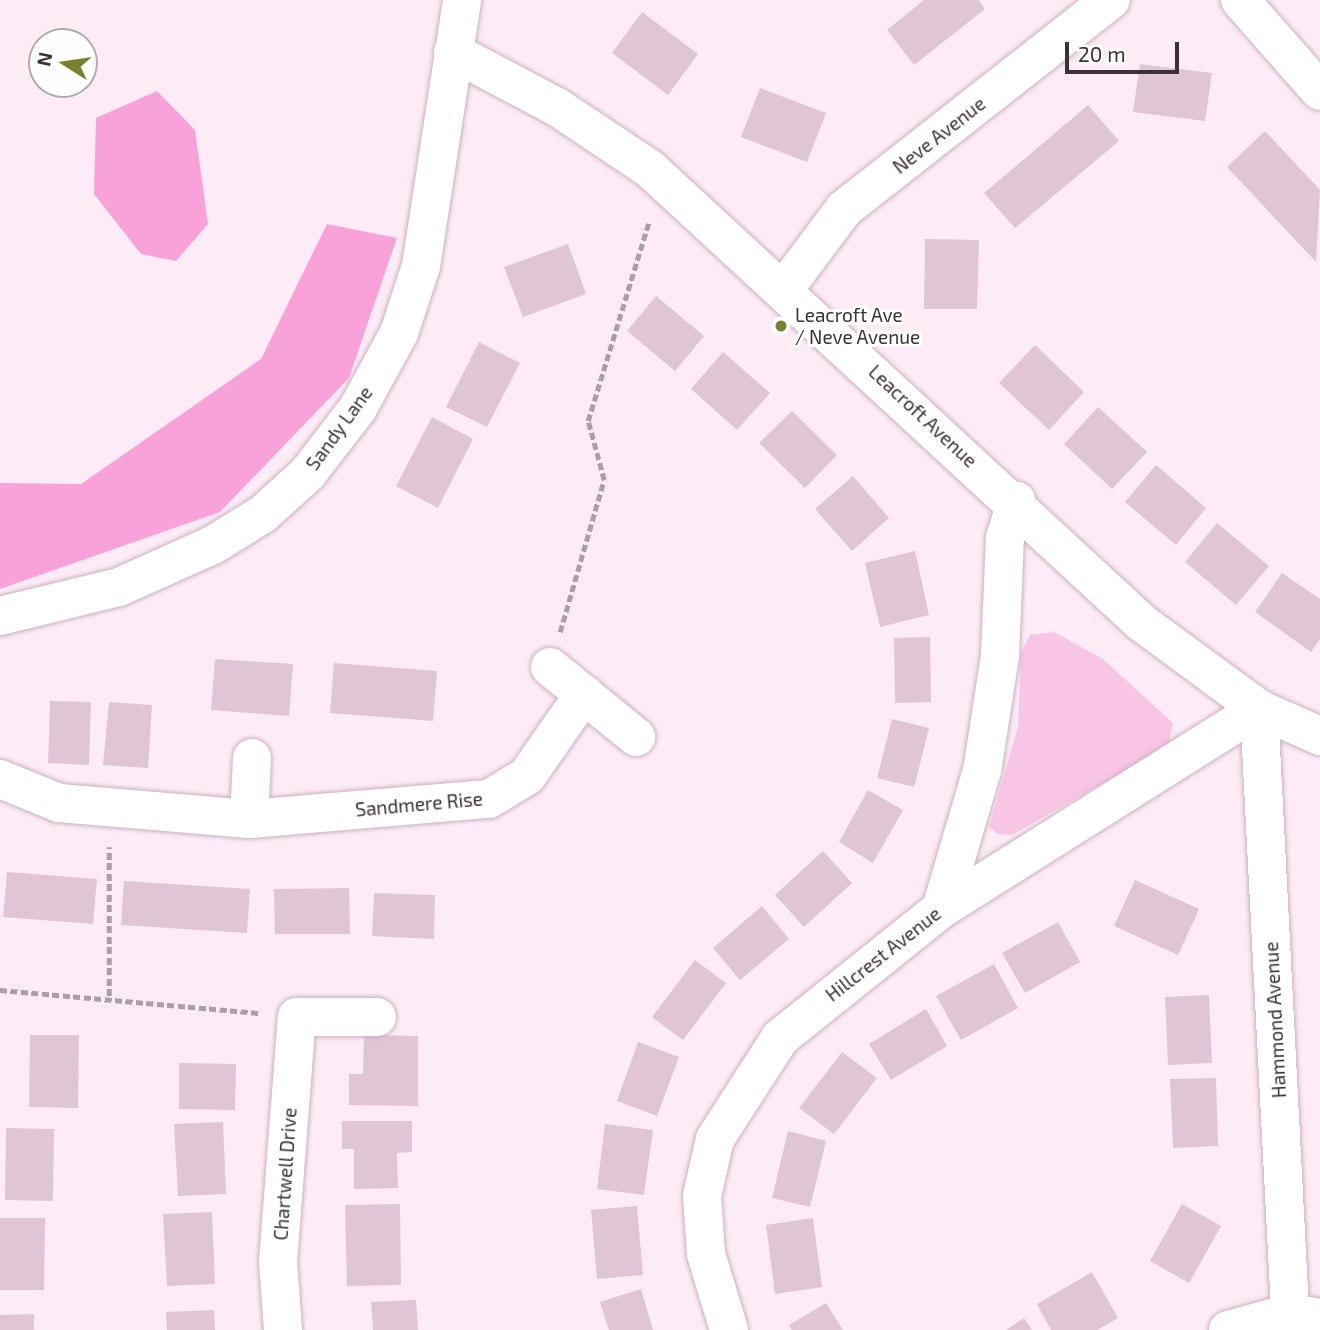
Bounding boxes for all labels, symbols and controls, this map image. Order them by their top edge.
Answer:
north arrow [28,28,98,98]
scale bar [1068,28,1182,72]
text: 20 m [1078,41,1126,66]
text: N [31,50,57,68]
street label: Neve Avenue [888,92,990,178]
place label: Leacroft Ave / Neve Avenue [795,304,921,348]
marker: Leacroft Ave / Neve Avenue [773,318,789,334]
street label: Leacroft Avenue [864,360,982,472]
street label: Sandy Lane [301,381,377,475]
street label: Sandmere Rise [354,787,484,821]
street label: Hillcrest Avenue [821,902,945,1006]
street label: Hammond Avenue [1260,941,1290,1099]
street label: Chartwell Drive [269,1107,301,1241]

